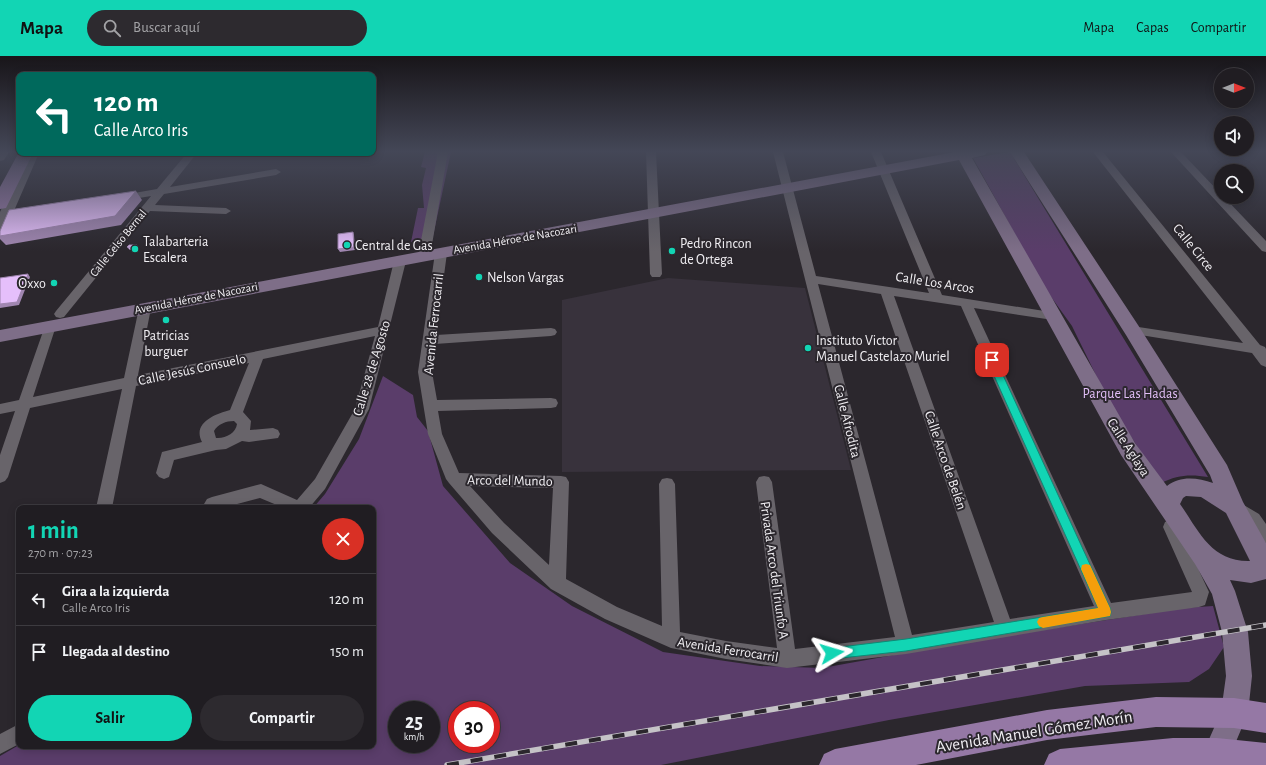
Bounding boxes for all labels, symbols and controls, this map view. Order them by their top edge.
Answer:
search box [87,10,367,46]
icon: search [101,17,123,39]
text: Mapa [20,19,63,38]
text: Buscar aquí [133,20,200,35]
text: Mapa [1083,21,1114,35]
text: Capas [1136,21,1169,35]
text: Compartir [1191,21,1246,35]
north arrow [1214,68,1254,108]
map controls [1214,68,1254,204]
icon: left [28,88,80,140]
text: 120 m [94,89,159,117]
button: sound [1214,116,1254,156]
text: Calle Arco Iris [94,122,188,140]
button: search [1214,164,1254,204]
street label: Calle Celso Bernal [87,207,149,279]
street label: Calle Circe [1170,221,1216,274]
street label: Avenida Héroe de Nacozari [452,222,578,256]
place label: Talabarteria Escalera [143,235,209,265]
place label: Pedro Rincon de Ortega [680,237,752,267]
place label: Central de Gas [355,239,433,253]
marker: Central de Gas [342,240,352,250]
marker: Talabarteria Escalera [130,244,140,254]
marker: Pedro Rincon de Ortega [667,246,677,256]
street label: Calle Los Arcos [895,270,975,296]
place label: Nelson Vargas [487,271,564,285]
marker: Nelson Vargas [474,272,484,282]
street label: Avenida Ferrocarril [422,273,446,376]
place label: Oxxo [18,277,46,291]
marker: Oxxo [49,278,59,288]
street label: Avenida Héroe de Nacozari [133,280,259,316]
marker: Patricias burguer [161,315,171,325]
street label: Calle 28 de Agosto [351,319,393,418]
place label: Patricias burguer [143,329,189,359]
place label: Instituto Victor Manuel Castelazo Muriel [816,334,950,364]
marker: Instituto Victor Manuel Castelazo Muriel [803,343,813,353]
pin [975,343,1009,377]
icon: arrive [981,349,1003,371]
street label: Calle Jesús Consuelo [137,352,247,388]
street label: Calle Afrodita [831,383,863,460]
park label: Parque Las Hadas [1082,387,1178,401]
street label: Calle Arco de Belén [922,409,969,512]
street label: Calle Aglaya [1104,416,1152,480]
street label: Arco del Mundo [467,473,553,489]
street label: Privada Arco del Triunfo A [757,500,791,640]
button: close [322,518,364,560]
text: 1 min [28,519,79,543]
text: 270 m · 07:23 [28,547,93,560]
text: Gira a la izquierda [62,584,169,599]
icon: left [28,589,50,611]
text: 120 m [330,592,364,607]
text: Calle Arco Iris [62,602,130,615]
position arrow [811,632,853,674]
street label: Avenida Ferrocarril [676,635,779,665]
icon: arrive [28,641,50,663]
text: Llegada al destino [62,644,170,659]
text: 150 m [330,644,364,659]
button: Salir [28,695,192,741]
button: Compartir [200,695,364,741]
speed limit sign: 30 [448,701,500,753]
street label: Avenida Manuel Gómez Morín [935,708,1134,755]
text: 25 [405,712,423,732]
text: km/h [404,732,424,742]

